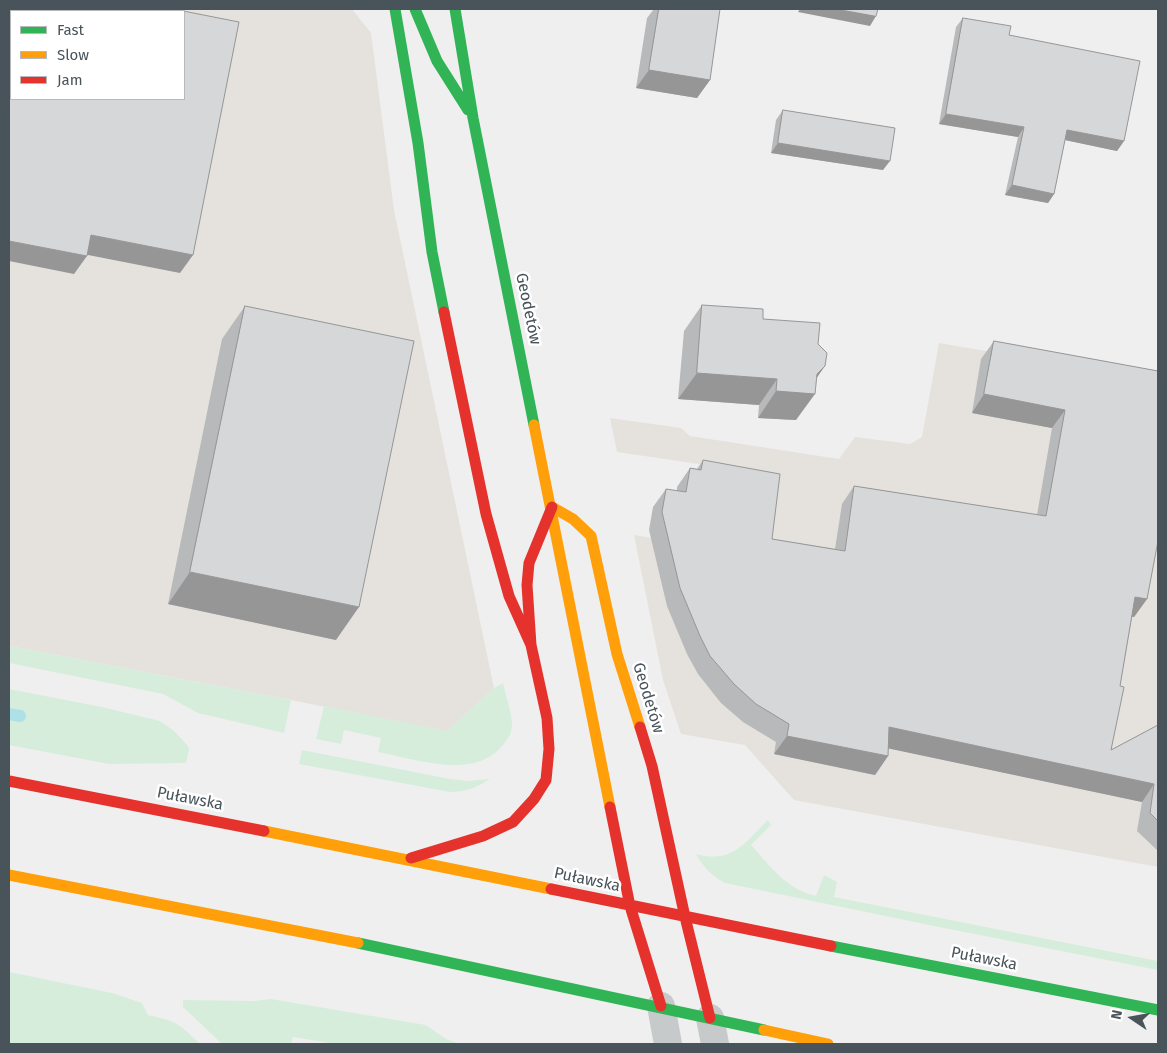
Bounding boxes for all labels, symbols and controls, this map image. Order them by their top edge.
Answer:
legend [10,10,185,100]
text: Fast [57,21,84,39]
text: Slow [57,46,89,64]
text: Jam [57,71,83,89]
street label: Geodetów [511,271,545,347]
street label: Geodetów [628,660,668,736]
street label: Puławska [155,783,225,815]
street label: Puławska [552,864,622,896]
street label: Puławska [949,943,1019,975]
north arrow [1107,993,1157,1043]
text: N [1108,1008,1126,1021]

